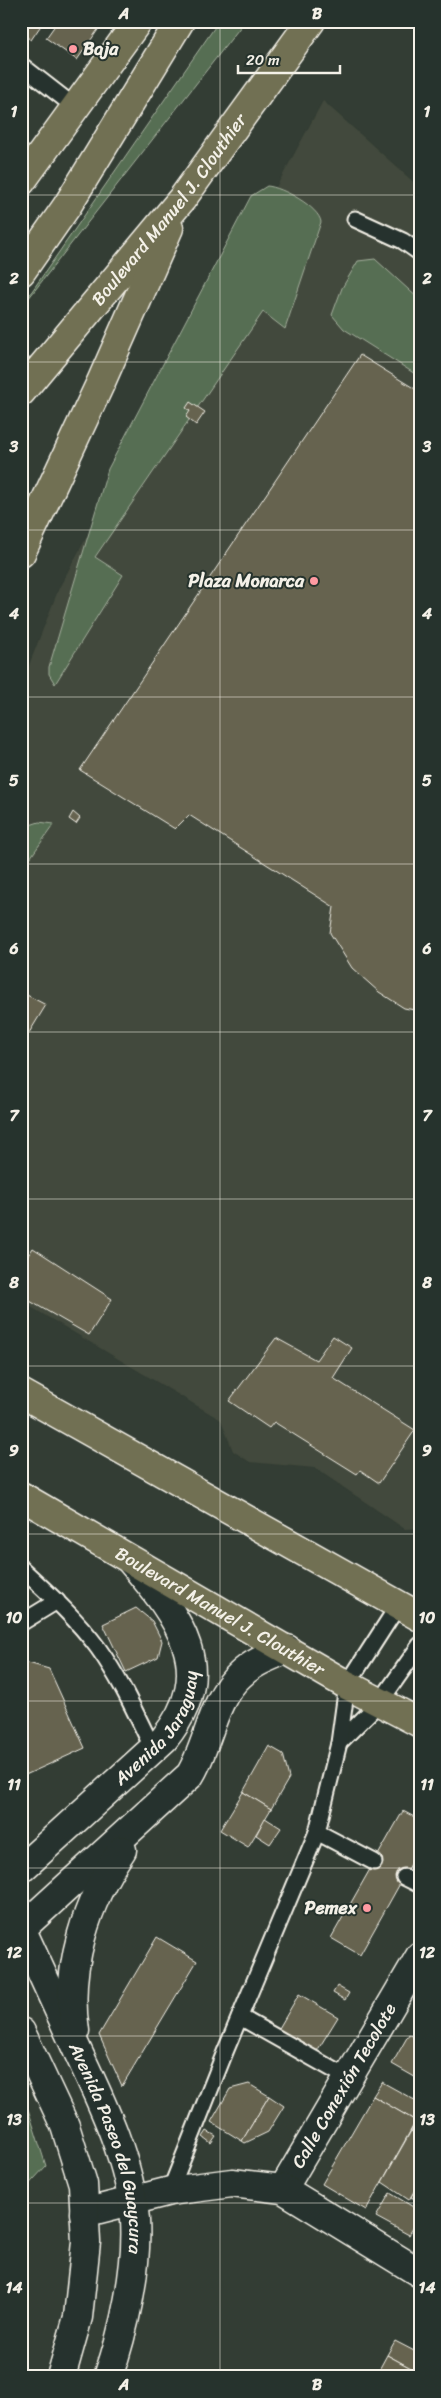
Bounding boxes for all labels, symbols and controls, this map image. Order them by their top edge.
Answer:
text: A [118,0,129,28]
text: B [312,0,323,28]
place label: Baja [83,33,119,65]
scale bar [238,42,341,74]
marker: Baja [67,43,79,55]
text: 20 m [246,47,280,73]
text: 1 [11,97,18,126]
text: 1 [424,97,431,126]
street label: Boulevard Manuel J. Clouthier [83,105,256,313]
text: 2 [8,264,19,293]
text: 2 [421,264,432,293]
text: 3 [9,432,19,461]
text: 3 [422,432,432,461]
place label: Plaza Monarca [188,565,305,597]
marker: Plaza Monarca [308,575,320,587]
text: 4 [8,599,19,628]
text: 4 [421,599,432,628]
text: 5 [9,766,19,795]
text: 5 [422,766,432,795]
text: 6 [8,934,19,963]
text: 6 [421,934,432,963]
text: 7 [9,1101,20,1130]
text: 7 [422,1101,433,1130]
text: 8 [8,1268,19,1297]
text: 8 [421,1268,432,1297]
text: 9 [9,1436,19,1465]
text: 9 [422,1436,432,1465]
street label: Boulevard Manuel J. Clouthier [109,1538,332,1686]
text: 10 [6,1603,22,1632]
text: 10 [419,1603,435,1632]
street label: Avenida Jaraguay [106,1670,207,1794]
text: 11 [7,1770,21,1799]
text: 11 [420,1770,434,1799]
place label: Pemex [305,1892,358,1924]
marker: Pemex [361,1902,373,1914]
text: 12 [6,1938,23,1967]
text: 12 [419,1938,436,1967]
street label: Calle Conexión Tecolote [283,1996,405,2174]
street label: Avenida Paseo del Guaycura [59,2036,151,2256]
text: 13 [6,2105,22,2134]
text: 13 [419,2105,435,2134]
text: 14 [6,2273,22,2302]
text: 14 [419,2273,435,2302]
text: A [118,2370,129,2398]
text: B [312,2370,323,2398]

